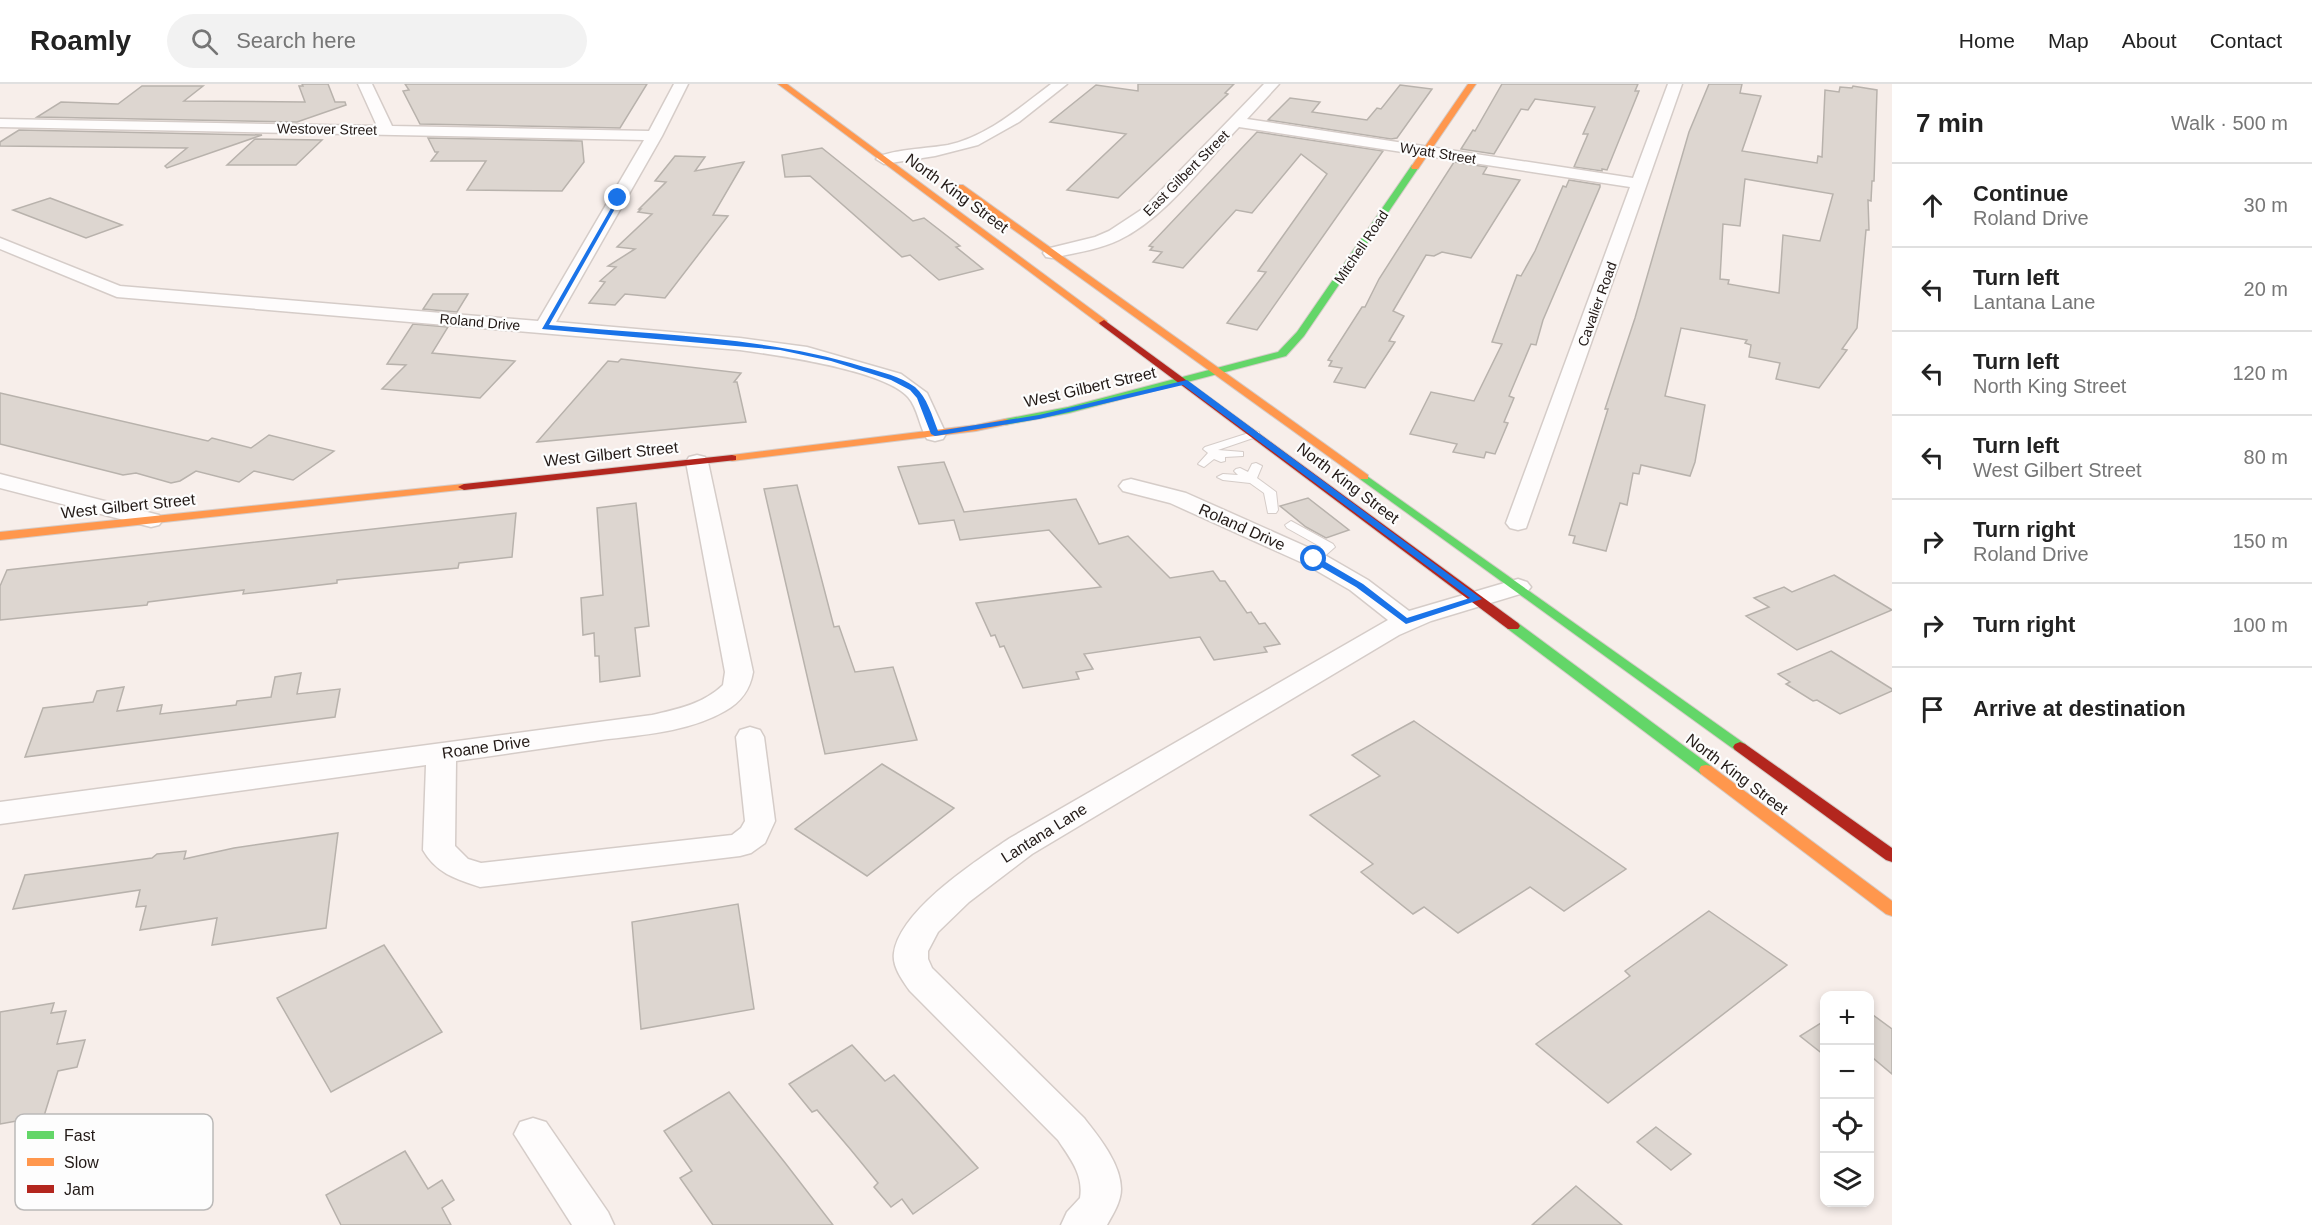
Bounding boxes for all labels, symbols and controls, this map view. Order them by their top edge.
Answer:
search box [167,14,587,68]
text: Roamly [30,25,131,56]
icon: search [188,25,221,58]
text: Search here [236,28,356,53]
text: Home [1959,29,2015,52]
text: Map [2048,29,2089,52]
text: About [2122,29,2177,52]
text: Contact [2210,29,2282,52]
text: 7 min [1916,108,1984,138]
text: Walk · 500 m [2171,112,2288,134]
street label: Westover Street [277,120,377,138]
street label: East Gilbert Street [1140,127,1232,219]
street label: Wyatt Street [1399,139,1477,167]
street label: North King Street [902,150,1012,236]
text: Continue [1973,181,2068,206]
route end [604,184,630,210]
icon: ahead [1916,189,1949,222]
text: 30 m [2244,194,2288,216]
street label: Mitchell Road [1331,207,1391,287]
text: Roland Drive [1973,207,2089,229]
street label: Cavalier Road [1574,260,1620,348]
text: Turn left [1973,265,2059,290]
icon: left [1916,273,1949,306]
text: 20 m [2244,278,2288,300]
text: Lantana Lane [1973,291,2095,313]
street label: Roland Drive [439,311,521,334]
text: Turn left [1973,349,2059,374]
icon: left [1916,357,1949,390]
text: 120 m [2232,362,2288,384]
street label: West Gilbert Street [1022,363,1158,410]
text: North King Street [1973,375,2126,397]
text: Turn left [1973,433,2059,458]
street label: West Gilbert Street [543,438,680,470]
street label: North King Street [1294,439,1403,527]
icon: left [1916,441,1949,474]
text: 80 m [2244,446,2288,468]
text: West Gilbert Street [1973,459,2142,481]
street label: West Gilbert Street [60,490,197,522]
street label: Roland Drive [1196,500,1288,554]
text: Turn right [1973,517,2075,542]
icon: right [1916,525,1949,558]
text: 150 m [2232,530,2288,552]
text: Roland Drive [1973,543,2089,565]
route start [1300,545,1326,571]
icon: right [1916,609,1949,642]
text: Turn right [1973,612,2075,637]
text: 100 m [2232,614,2288,636]
icon: arrive [1916,693,1949,726]
text: Arrive at destination [1973,696,2186,721]
street label: North King Street [1683,730,1792,818]
street label: Roane Drive [441,732,531,762]
street label: Lantana Lane [998,800,1090,866]
map controls [1820,991,1874,1207]
button: + [1820,991,1874,1045]
button: − [1820,1045,1874,1099]
button: locate [1820,1099,1874,1153]
legend [15,1114,213,1210]
text: Fast [64,1127,96,1144]
button: layers [1820,1153,1874,1207]
text: Slow [64,1154,99,1171]
text: Jam [64,1181,94,1198]

